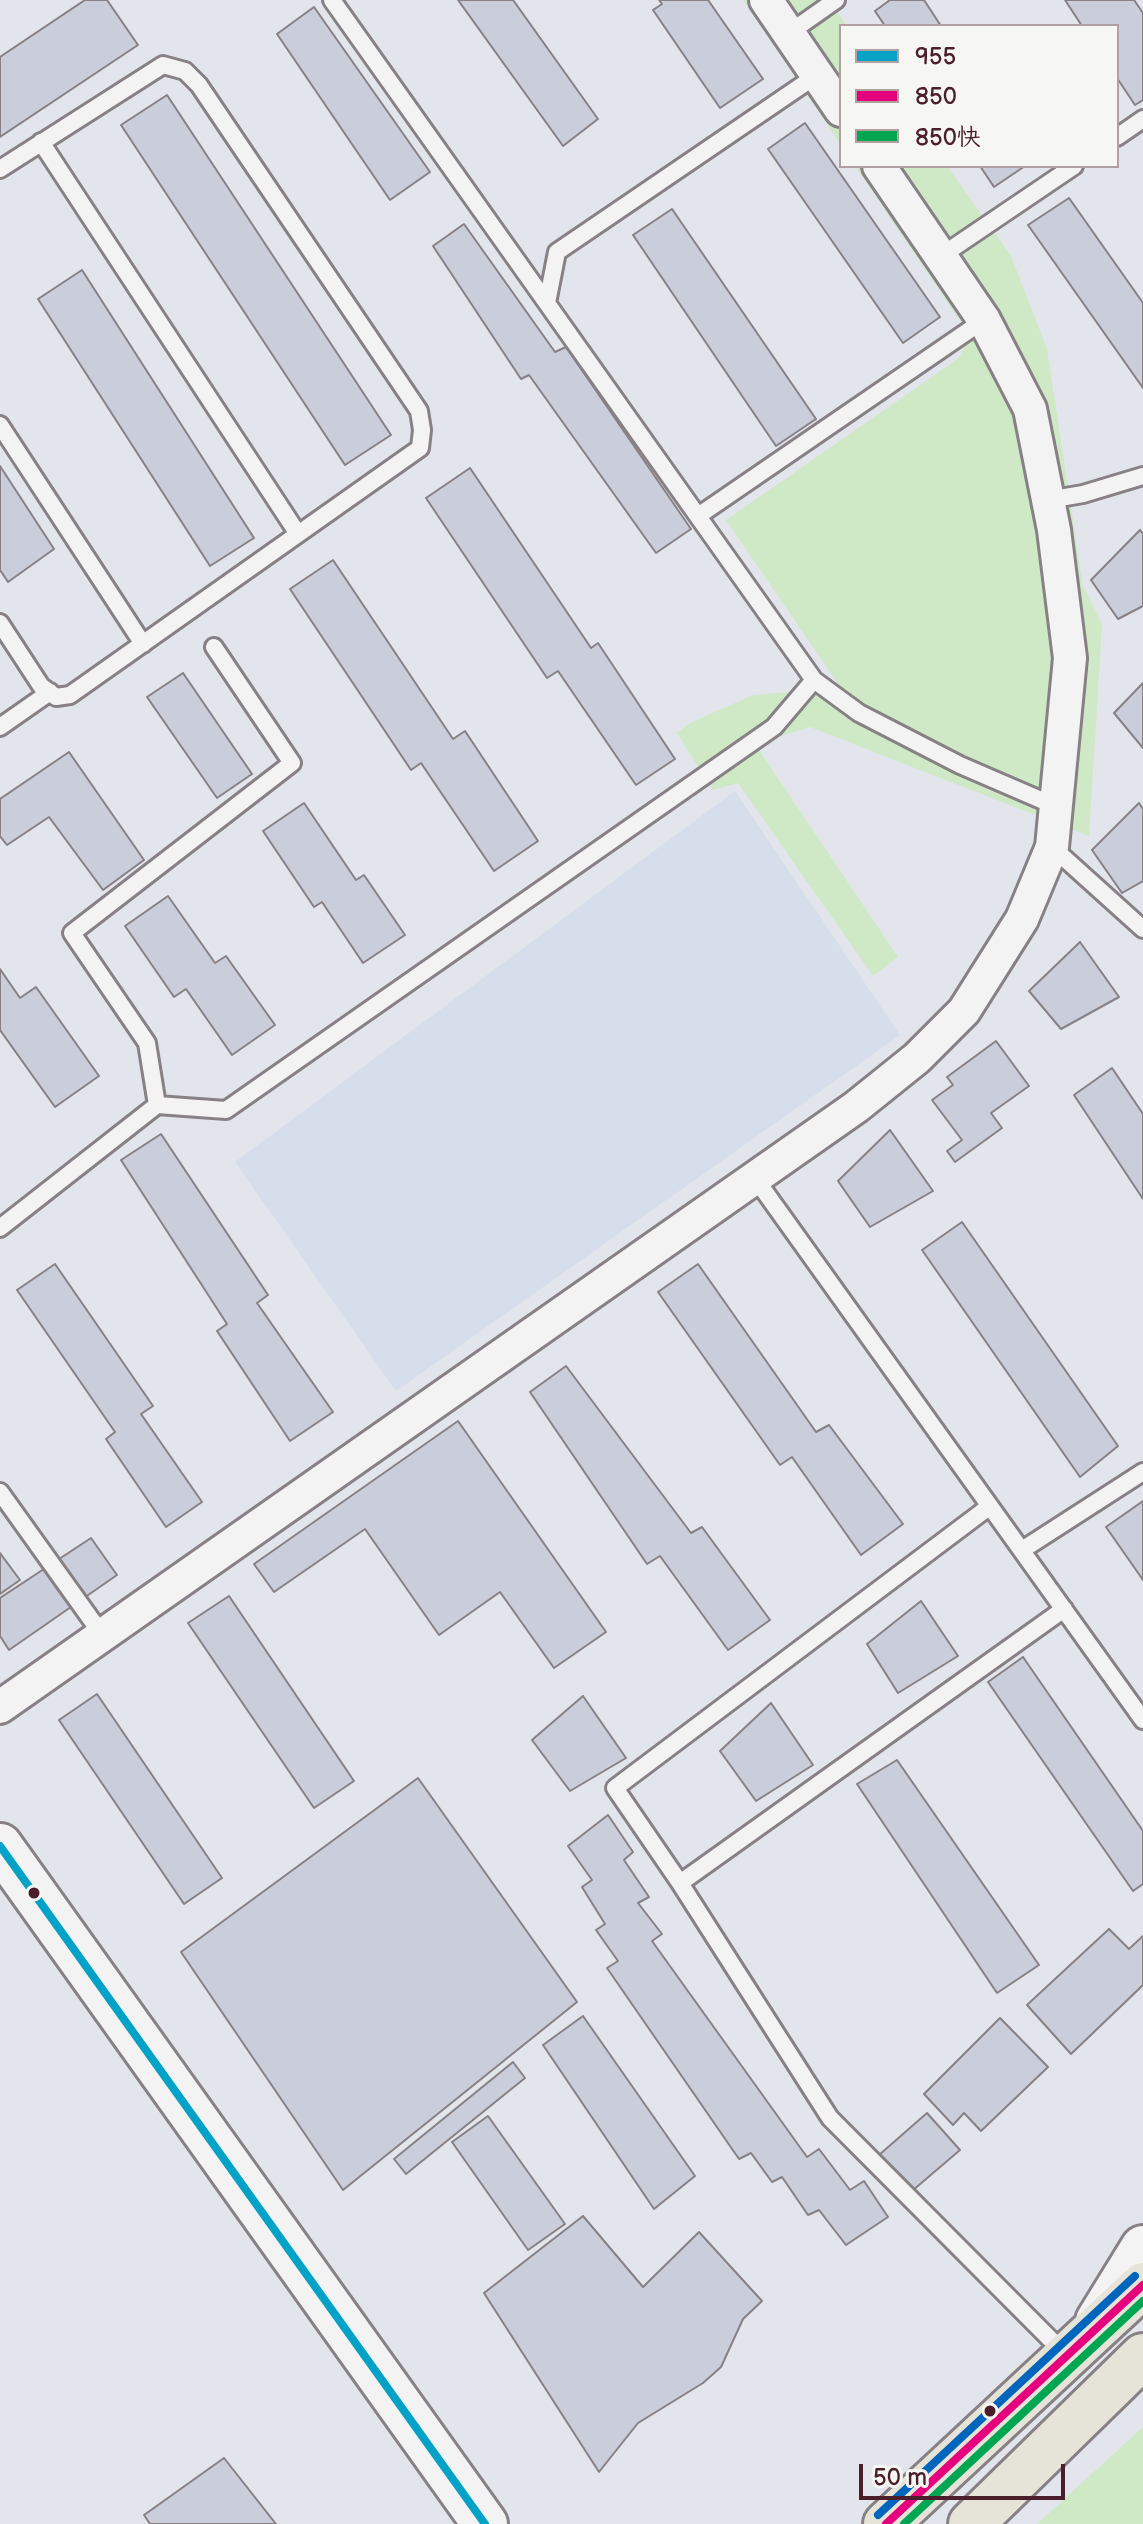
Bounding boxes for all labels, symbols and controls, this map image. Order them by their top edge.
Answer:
legend [839,24,1119,168]
text: 955 [915,42,956,71]
text: 850 [915,82,957,111]
text: 850快 [915,123,981,152]
unlabelled marker [26,1885,42,1901]
unlabelled marker [982,2403,998,2419]
scale bar [863,2448,1069,2498]
text: 50 m [873,2463,927,2492]

